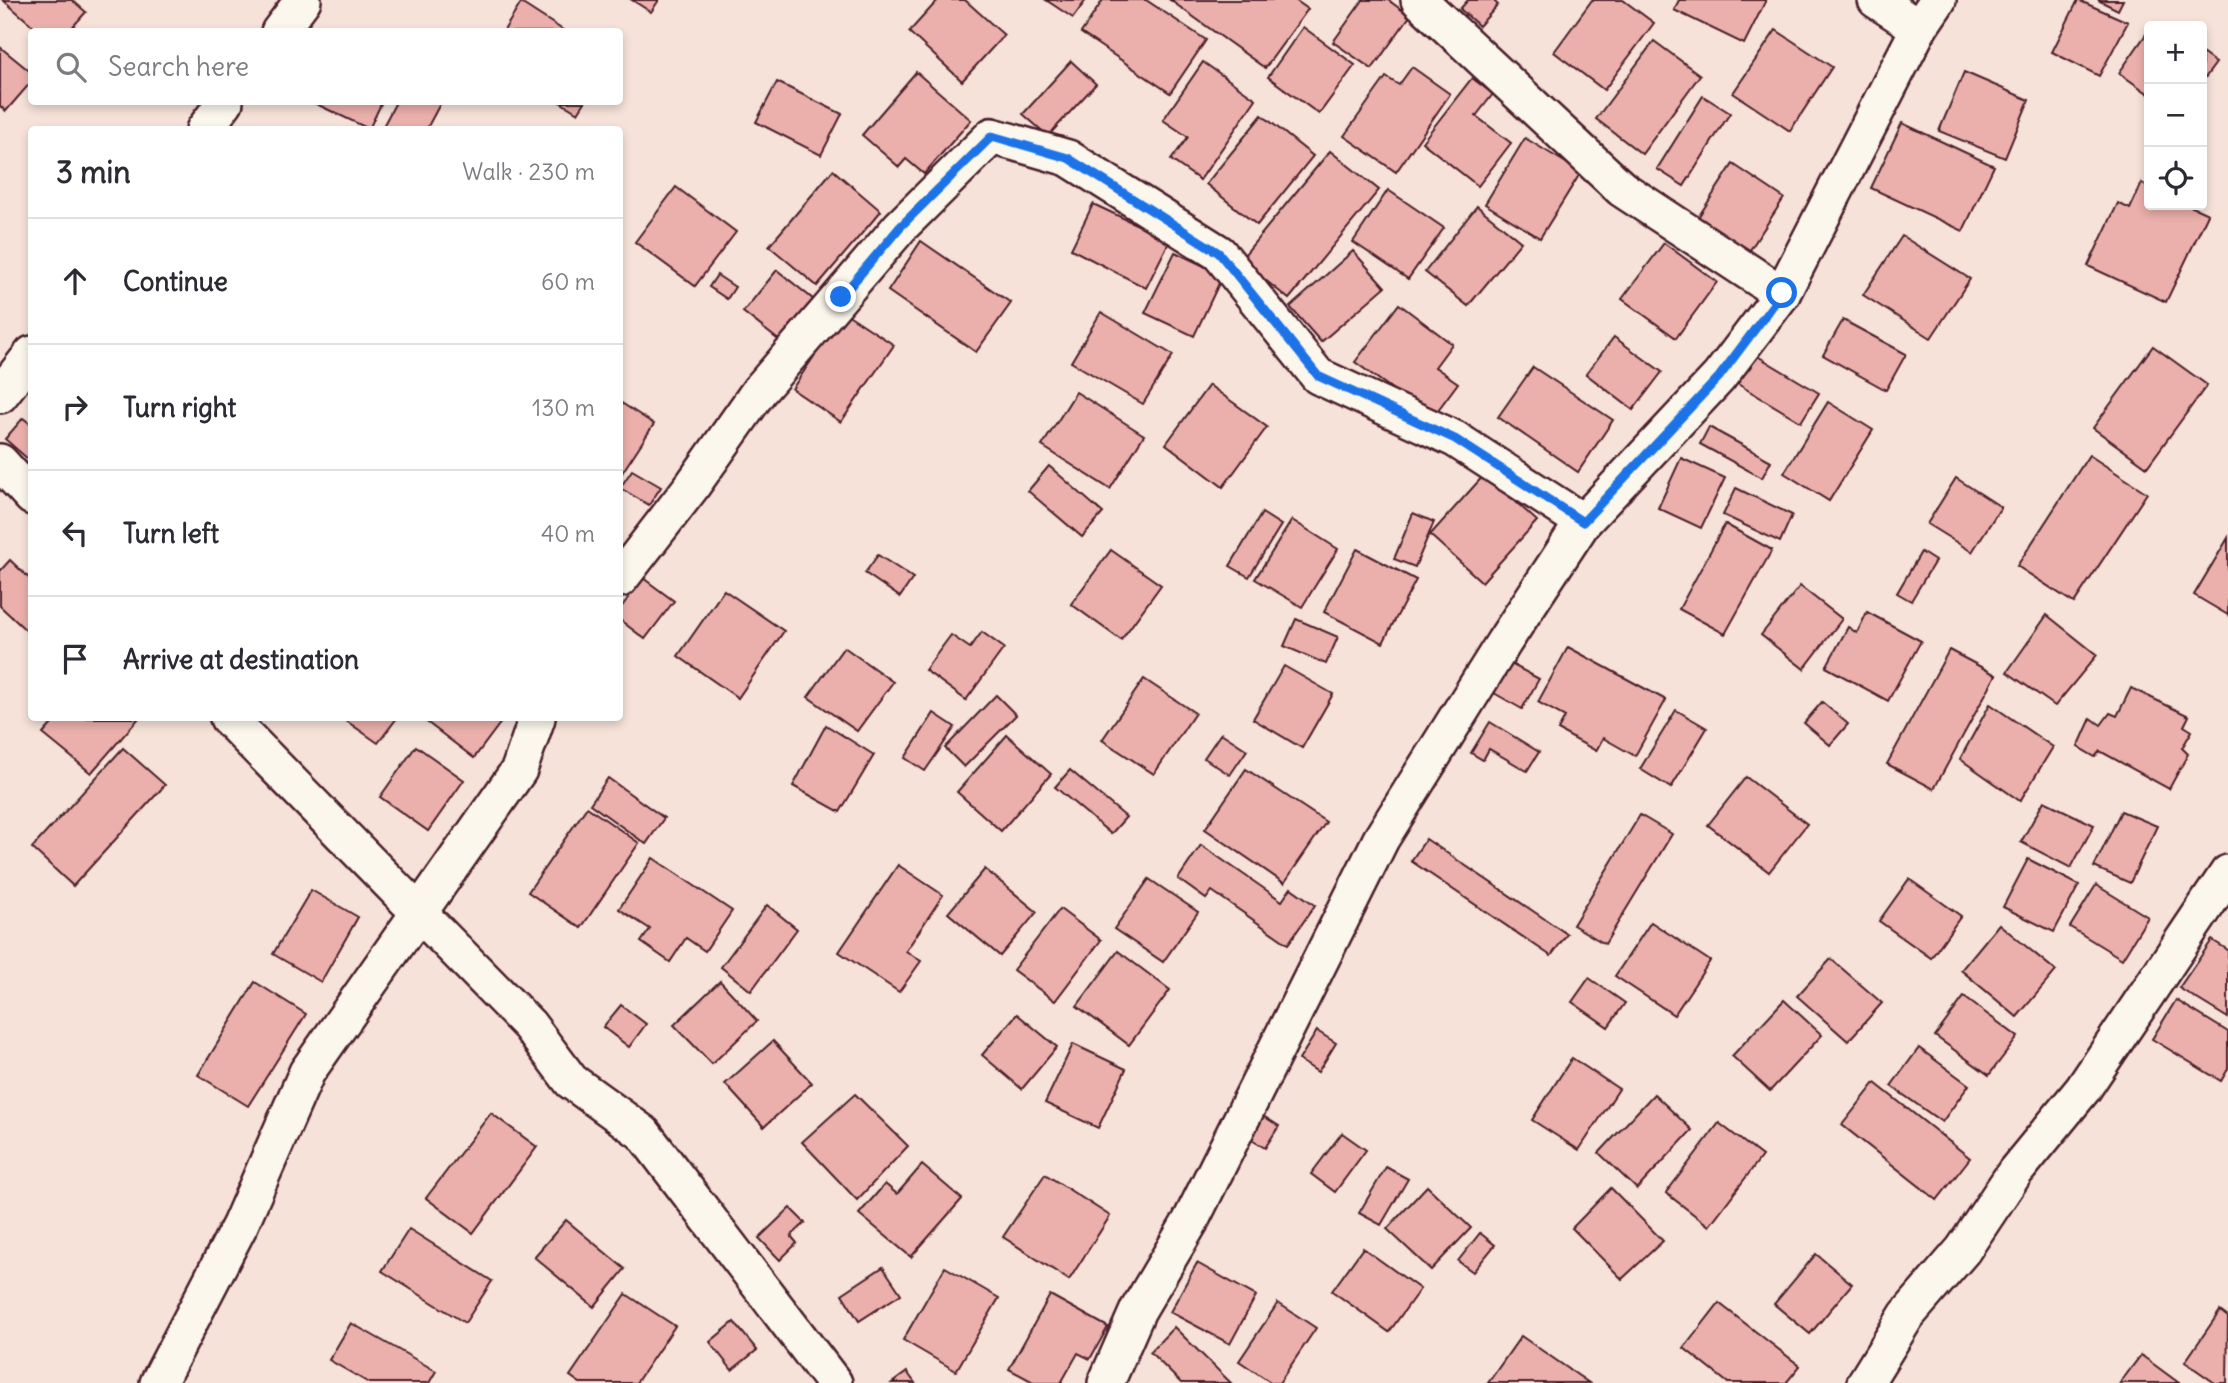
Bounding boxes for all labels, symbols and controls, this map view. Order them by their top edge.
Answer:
map controls [2144,21,2207,210]
button: + [2144,21,2207,84]
search box [28,28,623,105]
icon: search [52,48,90,86]
text: Search here [108,50,249,83]
button: − [2144,84,2207,147]
button: locate [2144,147,2207,210]
text: 3 min [56,153,131,191]
text: Walk · 230 m [462,157,595,186]
icon: ahead [56,262,94,300]
text: Continue [123,265,228,298]
text: 60 m [541,267,595,296]
route start [1766,277,1797,308]
route end [825,281,856,312]
icon: right [56,388,94,426]
text: Turn right [123,391,236,424]
text: 130 m [532,393,595,422]
icon: left [56,514,94,552]
text: Turn left [123,517,219,550]
text: 40 m [541,519,595,548]
icon: arrive [56,640,94,678]
text: Arrive at destination [123,643,359,676]

